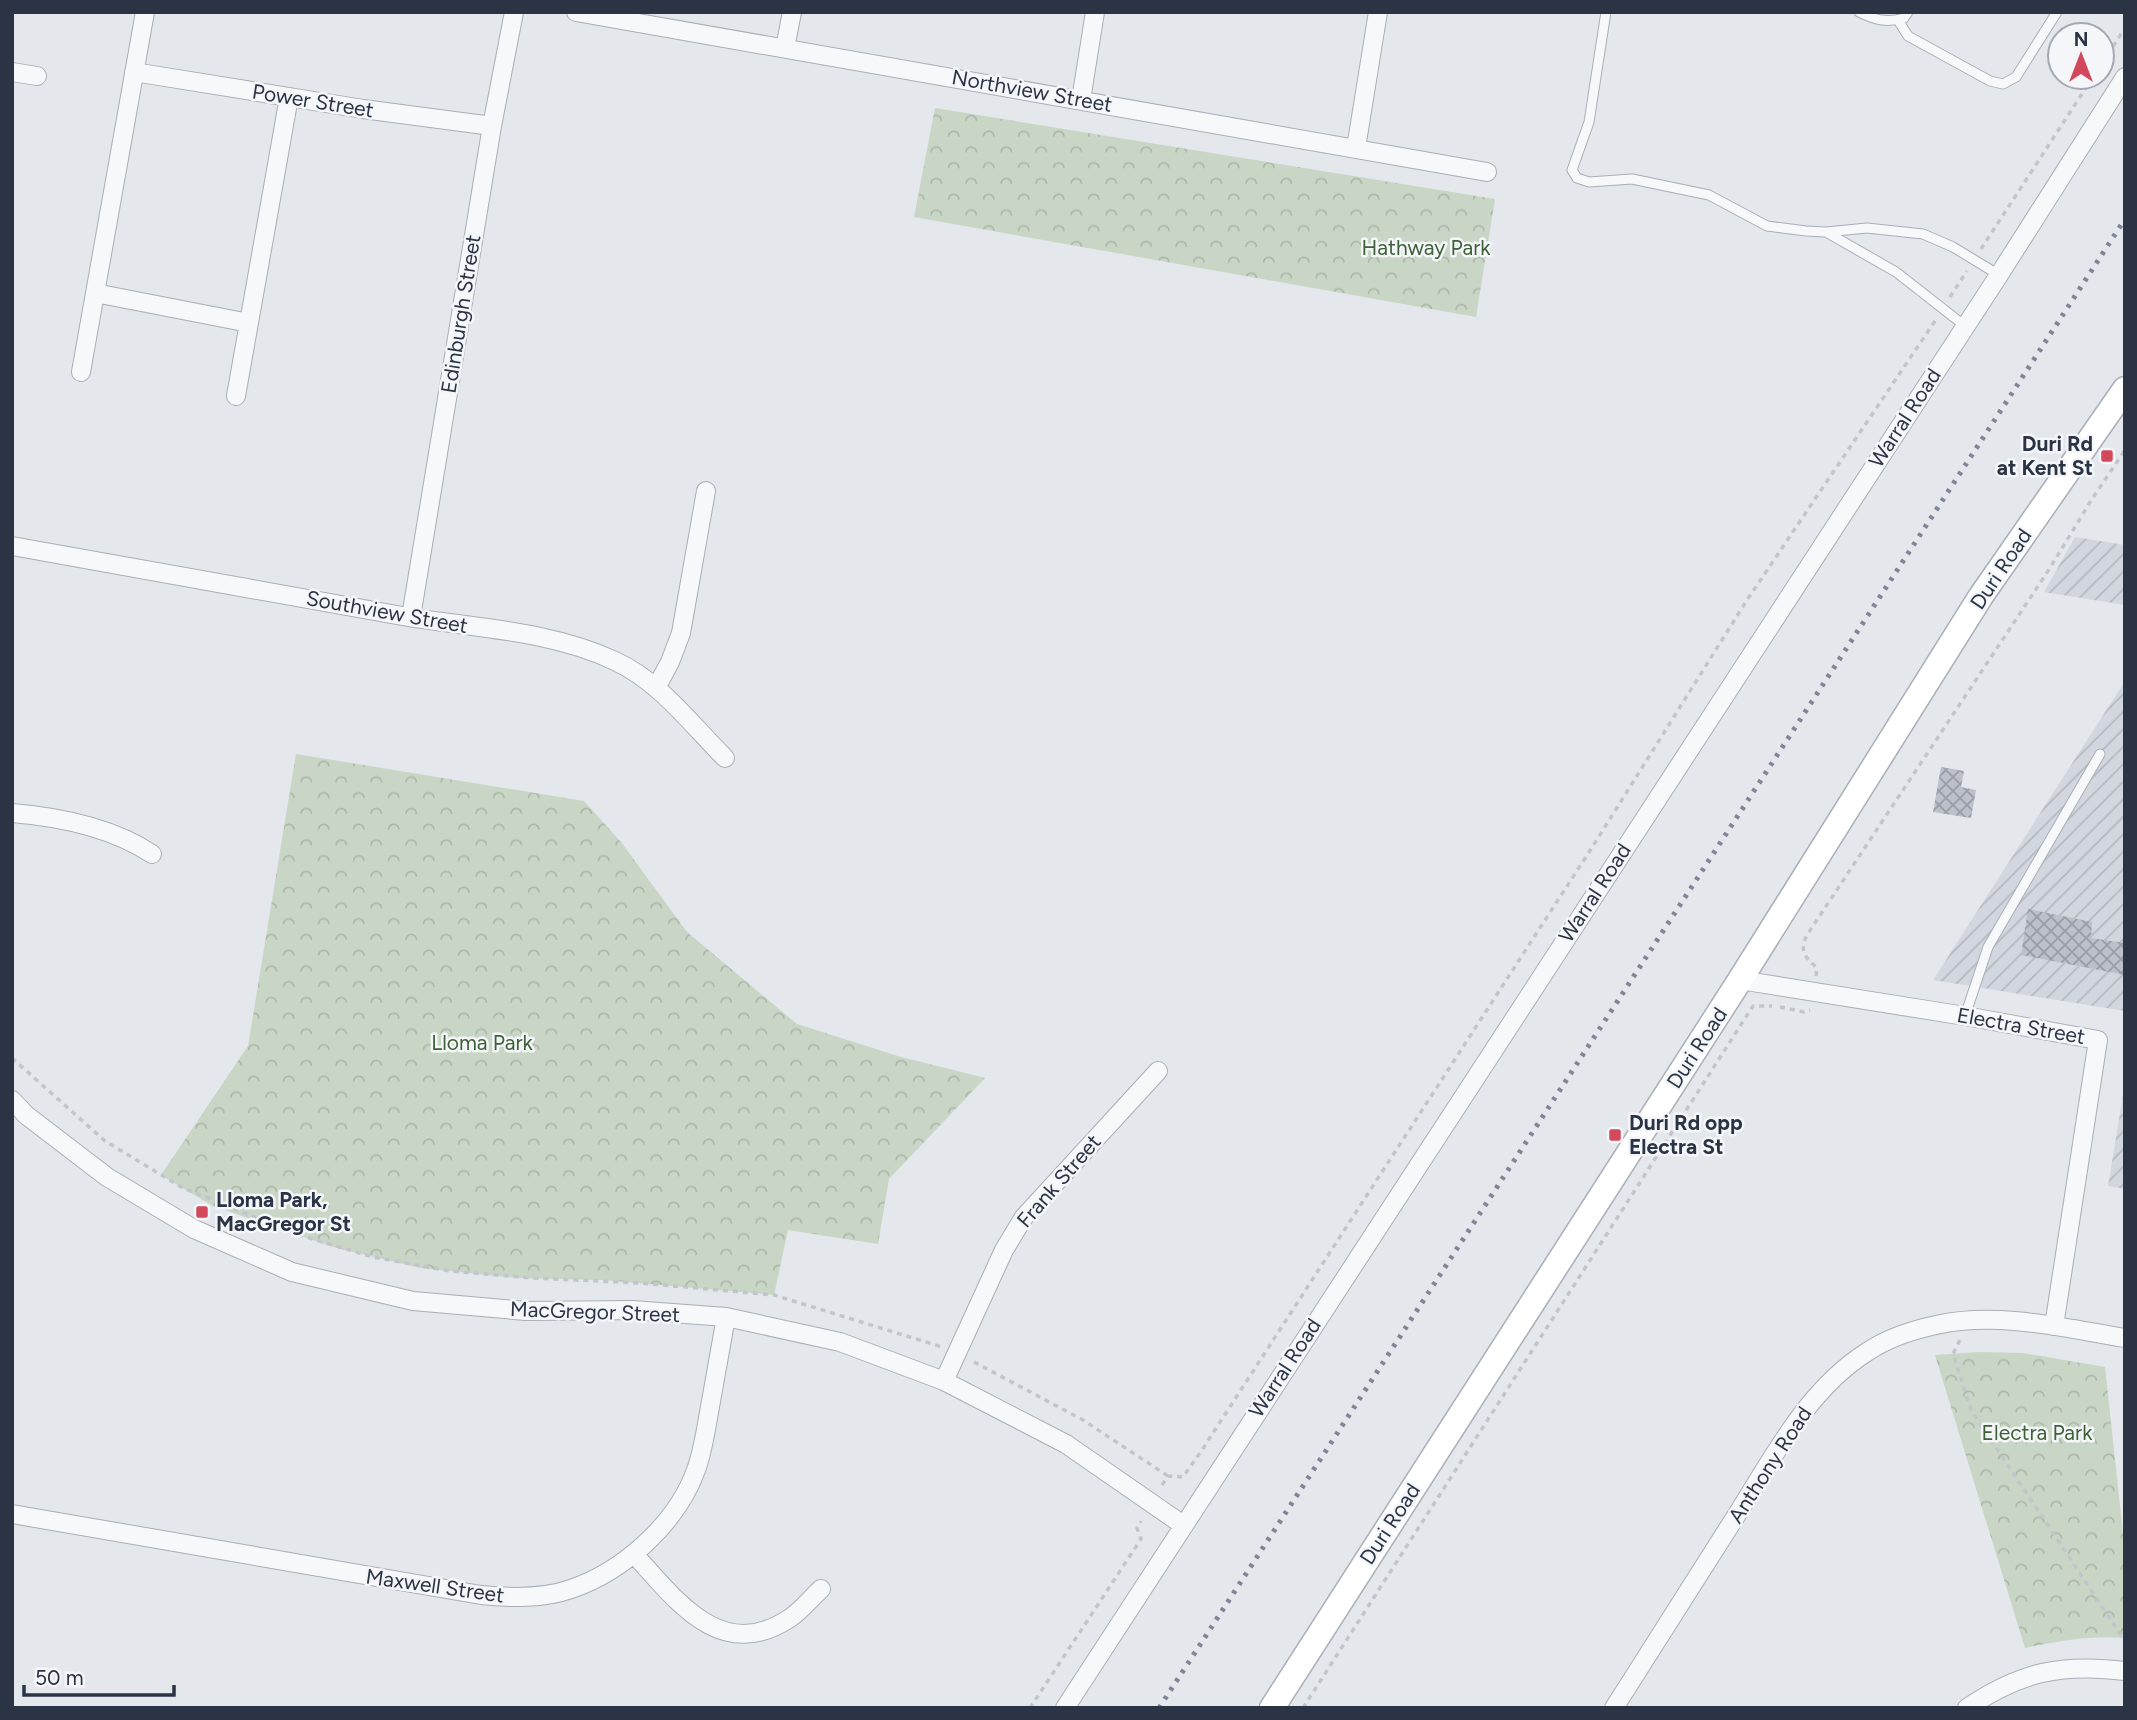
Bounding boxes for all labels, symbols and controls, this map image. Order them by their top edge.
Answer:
north arrow [2046,21,2116,91]
text: N [2074,28,2088,51]
street label: Northview Street [950,64,1114,117]
street label: Power Street [251,79,376,122]
street label: Edinburgh Street [436,233,485,395]
park label: Hathway Park [1362,235,1491,260]
street label: Warral Road [1863,364,1946,472]
place label: Duri Rd at Kent St [1997,431,2093,480]
marker: Duri Rd at Kent St [2099,448,2115,464]
street label: Duri Road [1965,524,2037,614]
street label: Southview Street [304,585,470,638]
street label: Warral Road [1553,839,1636,947]
street label: Duri Road [1661,1002,1732,1093]
street label: Electra Street [1955,1002,2087,1049]
park label: Lloma Park [431,1030,534,1055]
place label: Duri Rd opp Electra St [1629,1110,1743,1159]
marker: Duri Rd opp Electra St [1607,1127,1623,1143]
street label: Frank Street [1012,1129,1106,1232]
place label: Lloma Park, MacGregor St [216,1187,351,1236]
marker: Lloma Park, MacGregor St [194,1204,210,1220]
street label: MacGregor Street [510,1296,680,1327]
street label: Warral Road [1243,1314,1326,1422]
street label: Anthony Road [1723,1402,1817,1528]
park label: Electra Park [1982,1420,2093,1445]
street label: Duri Road [1354,1478,1425,1569]
street label: Maxwell Street [364,1563,506,1608]
scale bar [24,1654,175,1698]
text: 50 m [35,1665,84,1690]

